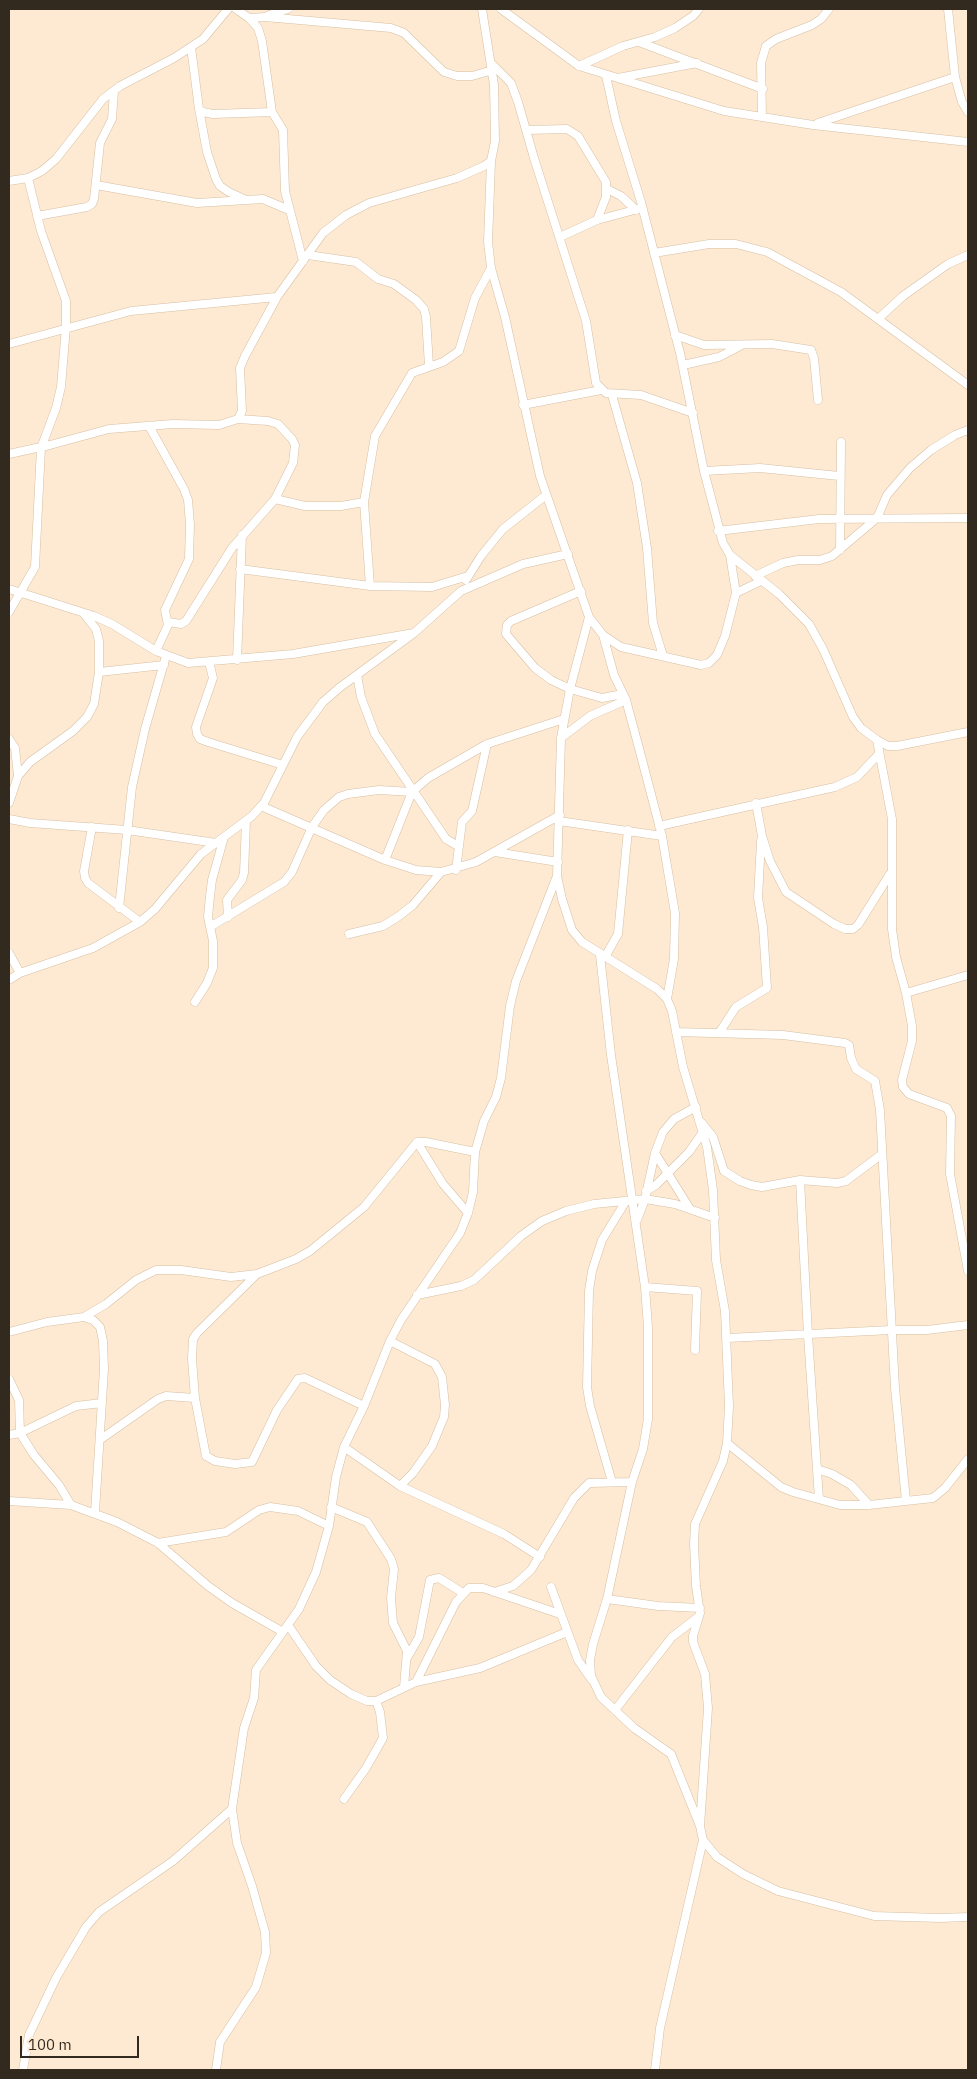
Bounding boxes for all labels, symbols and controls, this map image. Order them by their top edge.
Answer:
scale bar [22,2026,141,2058]
text: 100 m [28,2035,72,2054]

